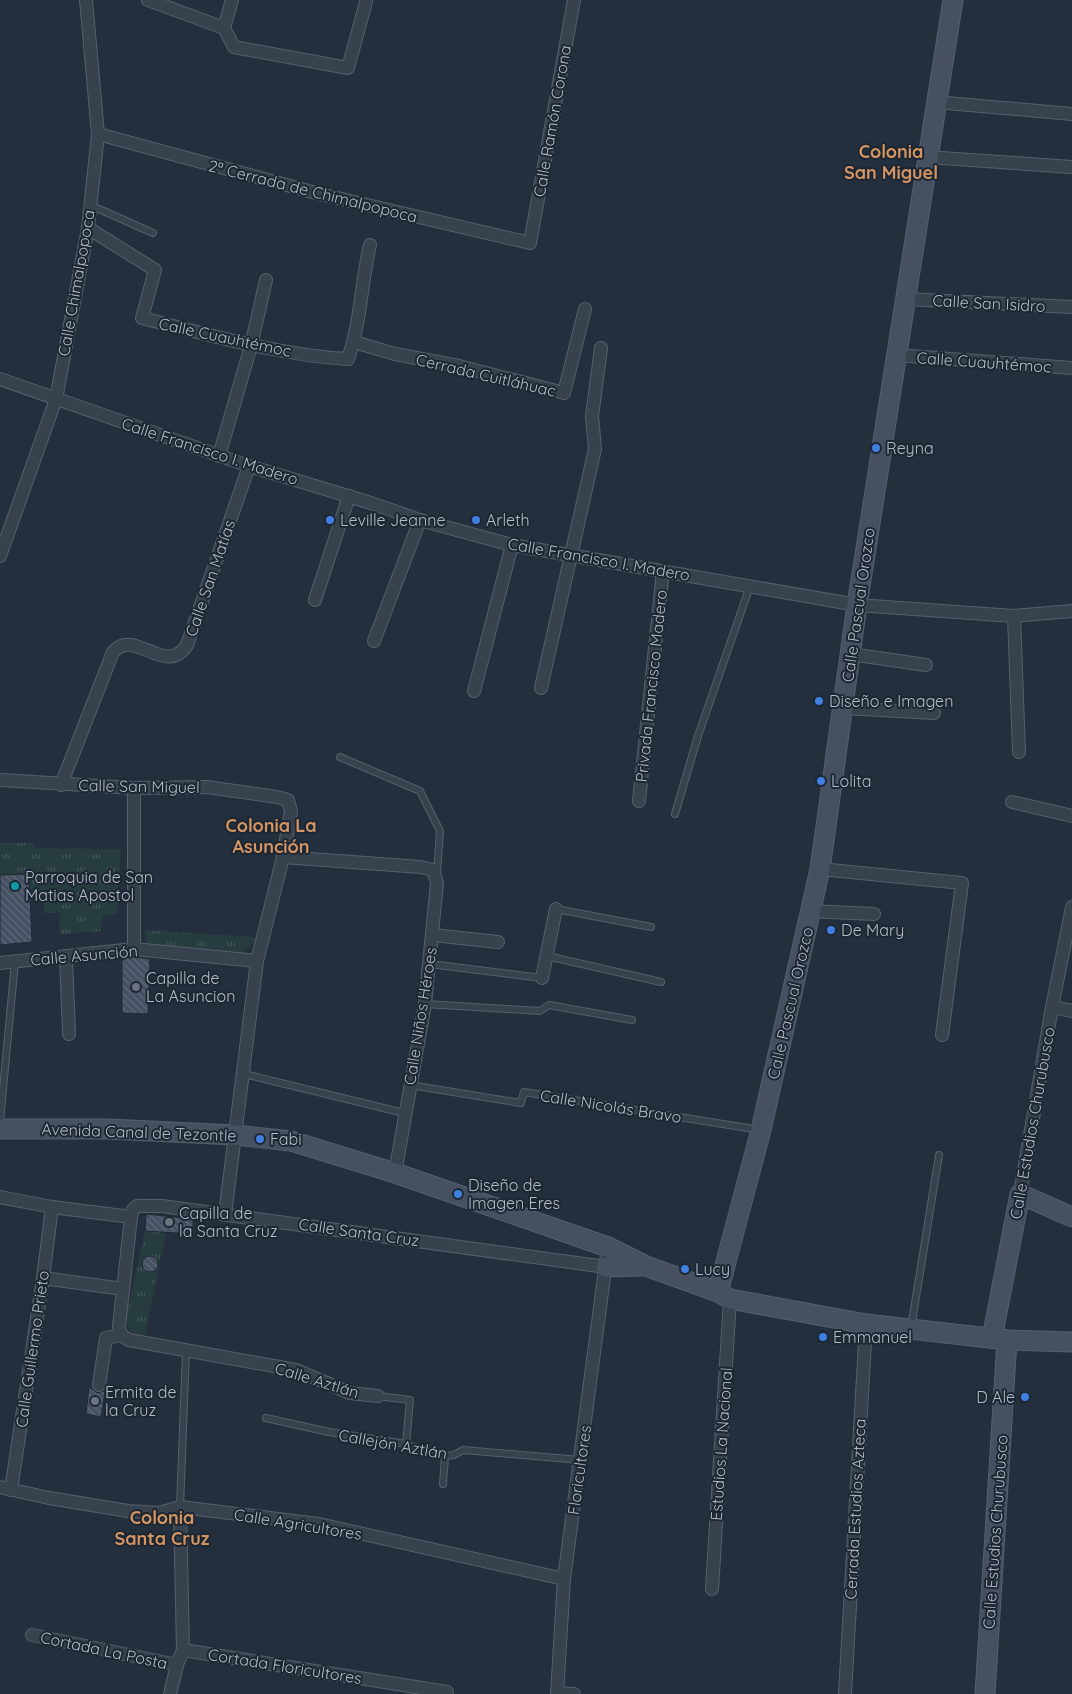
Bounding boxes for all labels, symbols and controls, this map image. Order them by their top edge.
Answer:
street label: Calle Ramón Corona [529,44,575,198]
district label: Colonia San Miguel [844,140,938,184]
street label: 2ª Cerrada de Chimalpopoca [206,155,420,227]
street label: Calle Chimalpopoca [53,208,99,358]
street label: Calle San Isidro [932,290,1046,316]
street label: Calle Cuauhtémoc [157,313,293,361]
street label: Calle Cuauhtémoc [916,347,1052,377]
street label: Cerrada Cuitláhuac [414,349,558,401]
street label: Calle Francisco I. Madero [119,413,301,489]
place label: Reyna [886,438,934,458]
marker: Reyna [870,442,882,454]
place label: Leville Jeanne [340,510,445,530]
place label: Arleth [486,510,530,530]
marker: Leville Jeanne [324,514,336,526]
marker: Arleth [470,514,482,526]
street label: Calle San Matías [181,517,239,639]
street label: Calle Pascual Orozco [837,527,879,683]
street label: Calle Francisco I. Madero [506,533,692,585]
street label: Privada Francisco Madero [631,589,671,783]
place label: Diseño e Imagen [829,691,953,711]
marker: Diseño e Imagen [813,695,825,707]
place label: Lolita [831,771,871,791]
street label: Calle San Miguel [78,775,200,797]
marker: Lolita [815,775,827,787]
district label: Colonia La Asunción [225,814,317,858]
place label: Parroquia de San Matias Apostol [25,867,153,905]
marker: Parroquia de San Matias Apostol [9,880,21,892]
place label: De Mary [841,920,904,940]
marker: De Mary [825,924,837,936]
street label: Calle Pascual Orozco [763,925,817,1081]
street label: Calle Asunción [30,940,138,970]
street label: Calle Niños Héroes [399,946,441,1086]
place label: Capilla de La Asuncion [146,968,235,1006]
marker: Capilla de La Asuncion [130,981,142,993]
street label: Calle Estudios Churubusco [1005,1025,1059,1221]
street label: Calle Nicolás Bravo [539,1085,683,1127]
street label: Avenida Canal de Tezontle [41,1119,237,1145]
place label: Fabi [270,1129,302,1149]
marker: Fabi [254,1133,266,1145]
place label: Diseño de Imagen Eres [468,1175,560,1213]
marker: Diseño de Imagen Eres [452,1188,464,1200]
place label: Capilla de la Santa Cruz [179,1203,278,1241]
street label: Calle Santa Cruz [297,1214,421,1250]
marker: Capilla de la Santa Cruz [163,1216,175,1228]
place label: Lucy [695,1259,730,1279]
marker: Lucy [679,1263,691,1275]
street label: Calle Guillermo Prieto [11,1269,53,1429]
place label: Emmanuel [833,1327,912,1347]
marker: Emmanuel [817,1331,829,1343]
street label: Calle Aztlán [273,1358,361,1402]
street label: Estudios La Nacional [706,1367,736,1521]
place label: Ermita de la Cruz [105,1382,177,1420]
place label: D Ale [976,1387,1015,1407]
marker: D Ale [1019,1391,1031,1403]
marker: Ermita de la Cruz [89,1395,101,1407]
street label: Cerrada Estudios Azteca [840,1418,870,1600]
street label: Floricultores [563,1424,595,1516]
street label: Callejón Aztlán [337,1425,449,1463]
street label: Calle Estudios Churubusco [978,1434,1012,1630]
street label: Calle Agricultores [233,1504,363,1544]
district label: Colonia Santa Cruz [115,1506,210,1550]
street label: Cortada La Posta [39,1627,169,1673]
street label: Cortada Floricultores [207,1644,363,1688]

